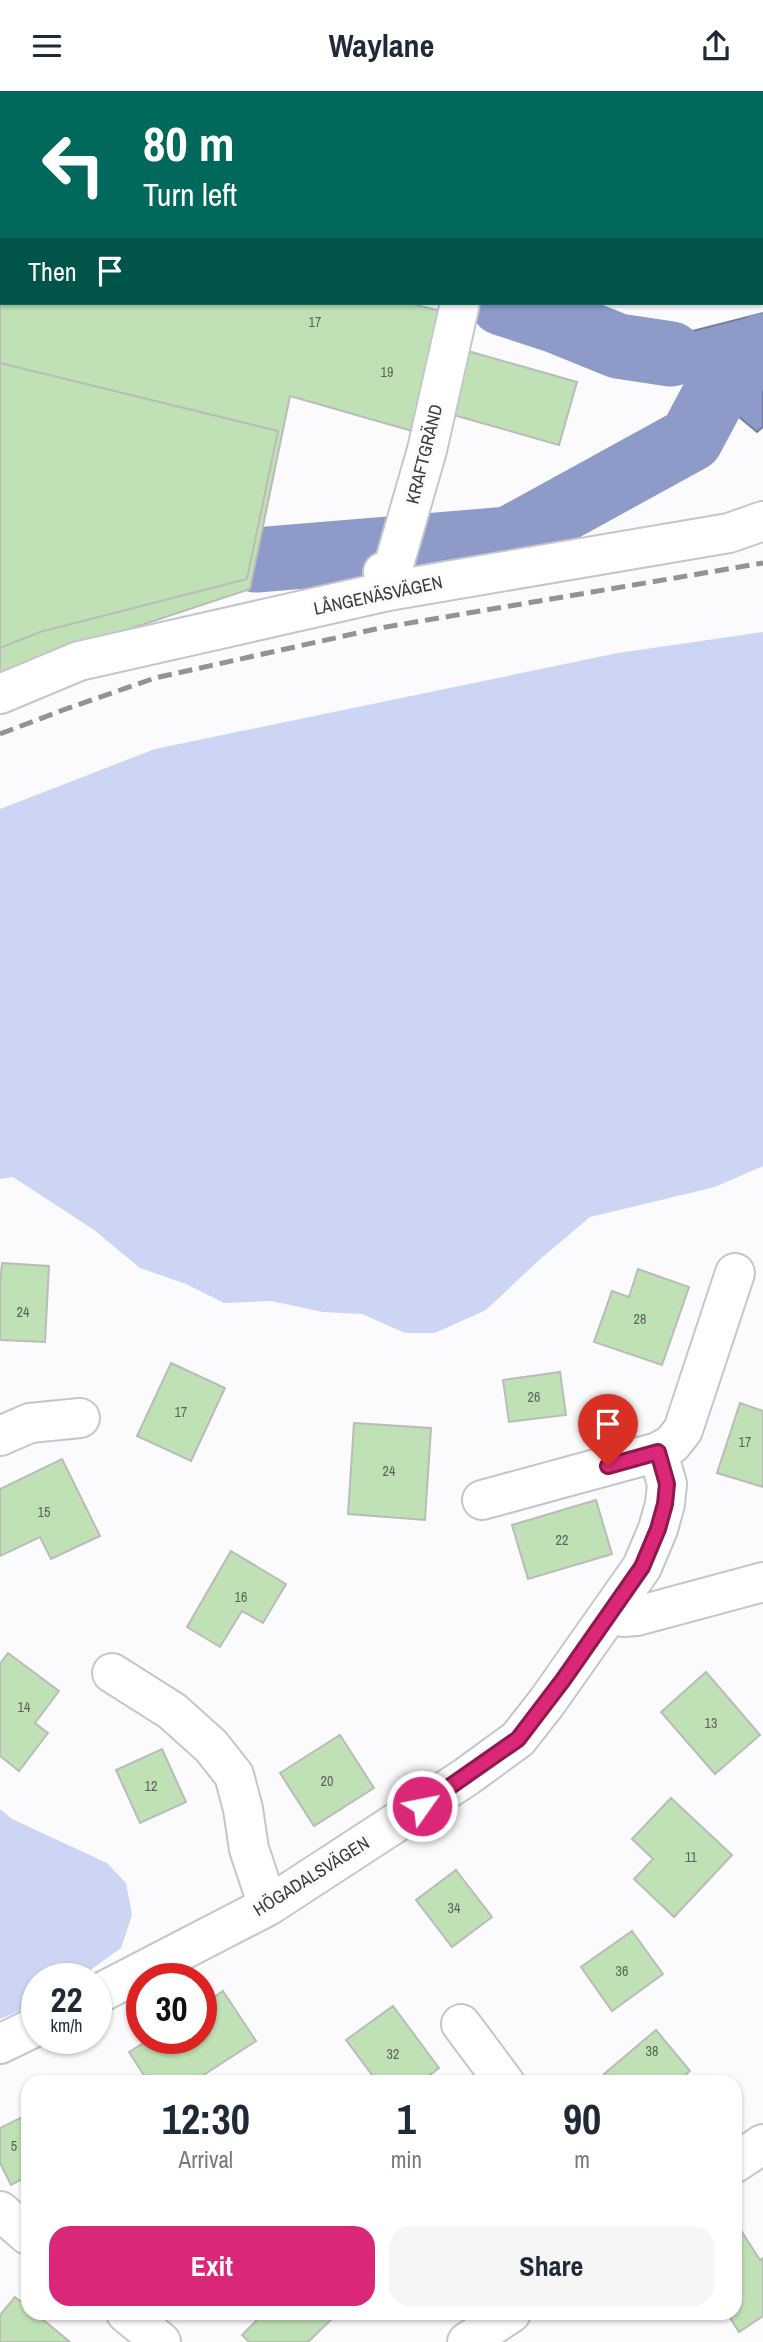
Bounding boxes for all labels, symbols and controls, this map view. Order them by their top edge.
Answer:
text: Waylane [329,24,434,67]
icon: menu [28,27,66,65]
icon: share [697,27,735,65]
text: 80 m [143,110,235,176]
icon: left [28,119,119,210]
text: Turn left [143,173,237,216]
icon: arrive [91,252,129,290]
text: Then [28,254,77,289]
house number: 17 [309,313,321,331]
house number: 19 [381,363,393,381]
street label: KRAFTGRÄND [400,402,448,506]
street label: LÅNGENÄSVÄGEN [311,569,445,621]
house number: 24 [17,1303,30,1321]
house number: 28 [634,1310,646,1328]
house number: 26 [528,1388,540,1406]
pin [578,1394,638,1466]
house number: 17 [175,1403,187,1421]
icon: arrive [589,1405,627,1443]
house number: 17 [739,1433,751,1451]
house number: 24 [383,1462,396,1480]
house number: 15 [38,1503,50,1521]
house number: 22 [556,1531,568,1549]
house number: 16 [235,1588,247,1606]
house number: 14 [18,1698,31,1716]
house number: 13 [705,1714,717,1732]
position arrow [385,1769,459,1843]
house number: 20 [321,1772,333,1790]
house number: 12 [145,1777,157,1795]
street label: HÖGADALSVÄGEN [248,1830,374,1922]
house number: 11 [685,1848,698,1866]
house number: 34 [448,1899,461,1917]
house number: 36 [616,1962,628,1980]
speed limit sign: 30 [126,1963,217,2054]
text: 22 [51,1976,82,2023]
text: km/h [51,2013,83,2038]
house number: 38 [646,2042,658,2060]
house number: 32 [387,2045,399,2063]
text: 12:30 [162,2091,250,2147]
text: 1 [397,2091,416,2147]
text: 90 [563,2091,601,2147]
house number: 5 [11,2137,17,2155]
text: Arrival [179,2144,233,2175]
text: min [391,2144,422,2175]
text: m [574,2144,590,2175]
button: Exit [49,2226,375,2306]
button: Share [389,2226,714,2306]

